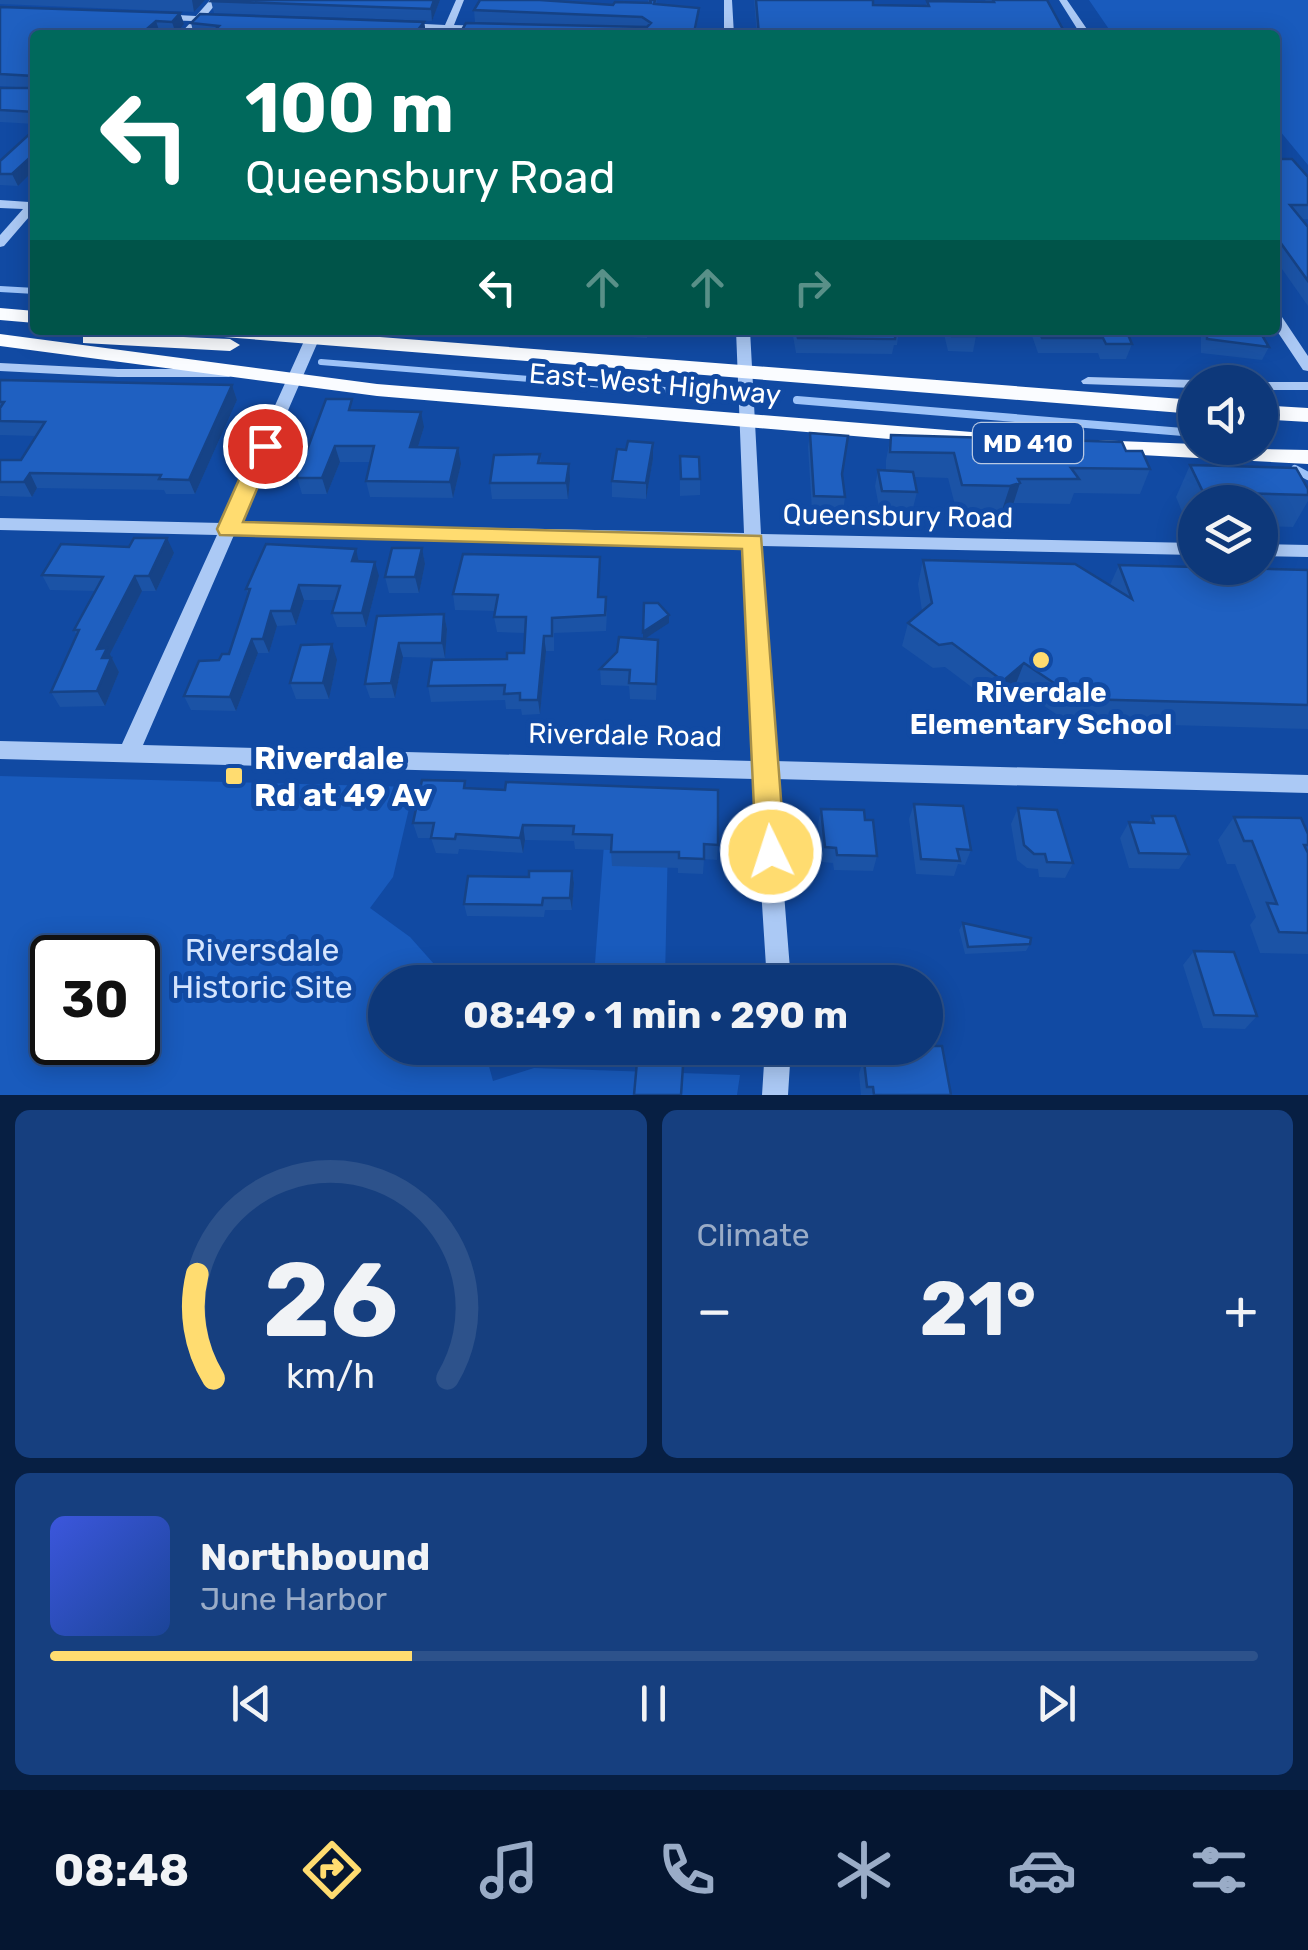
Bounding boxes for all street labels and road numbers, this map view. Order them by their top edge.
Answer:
street label: East-West Highway [528,357,782,411]
road number: MD 410 [973,423,1083,463]
street label: Queensbury Road [782,497,1014,535]
street label: Riverdale Road [528,717,722,753]

